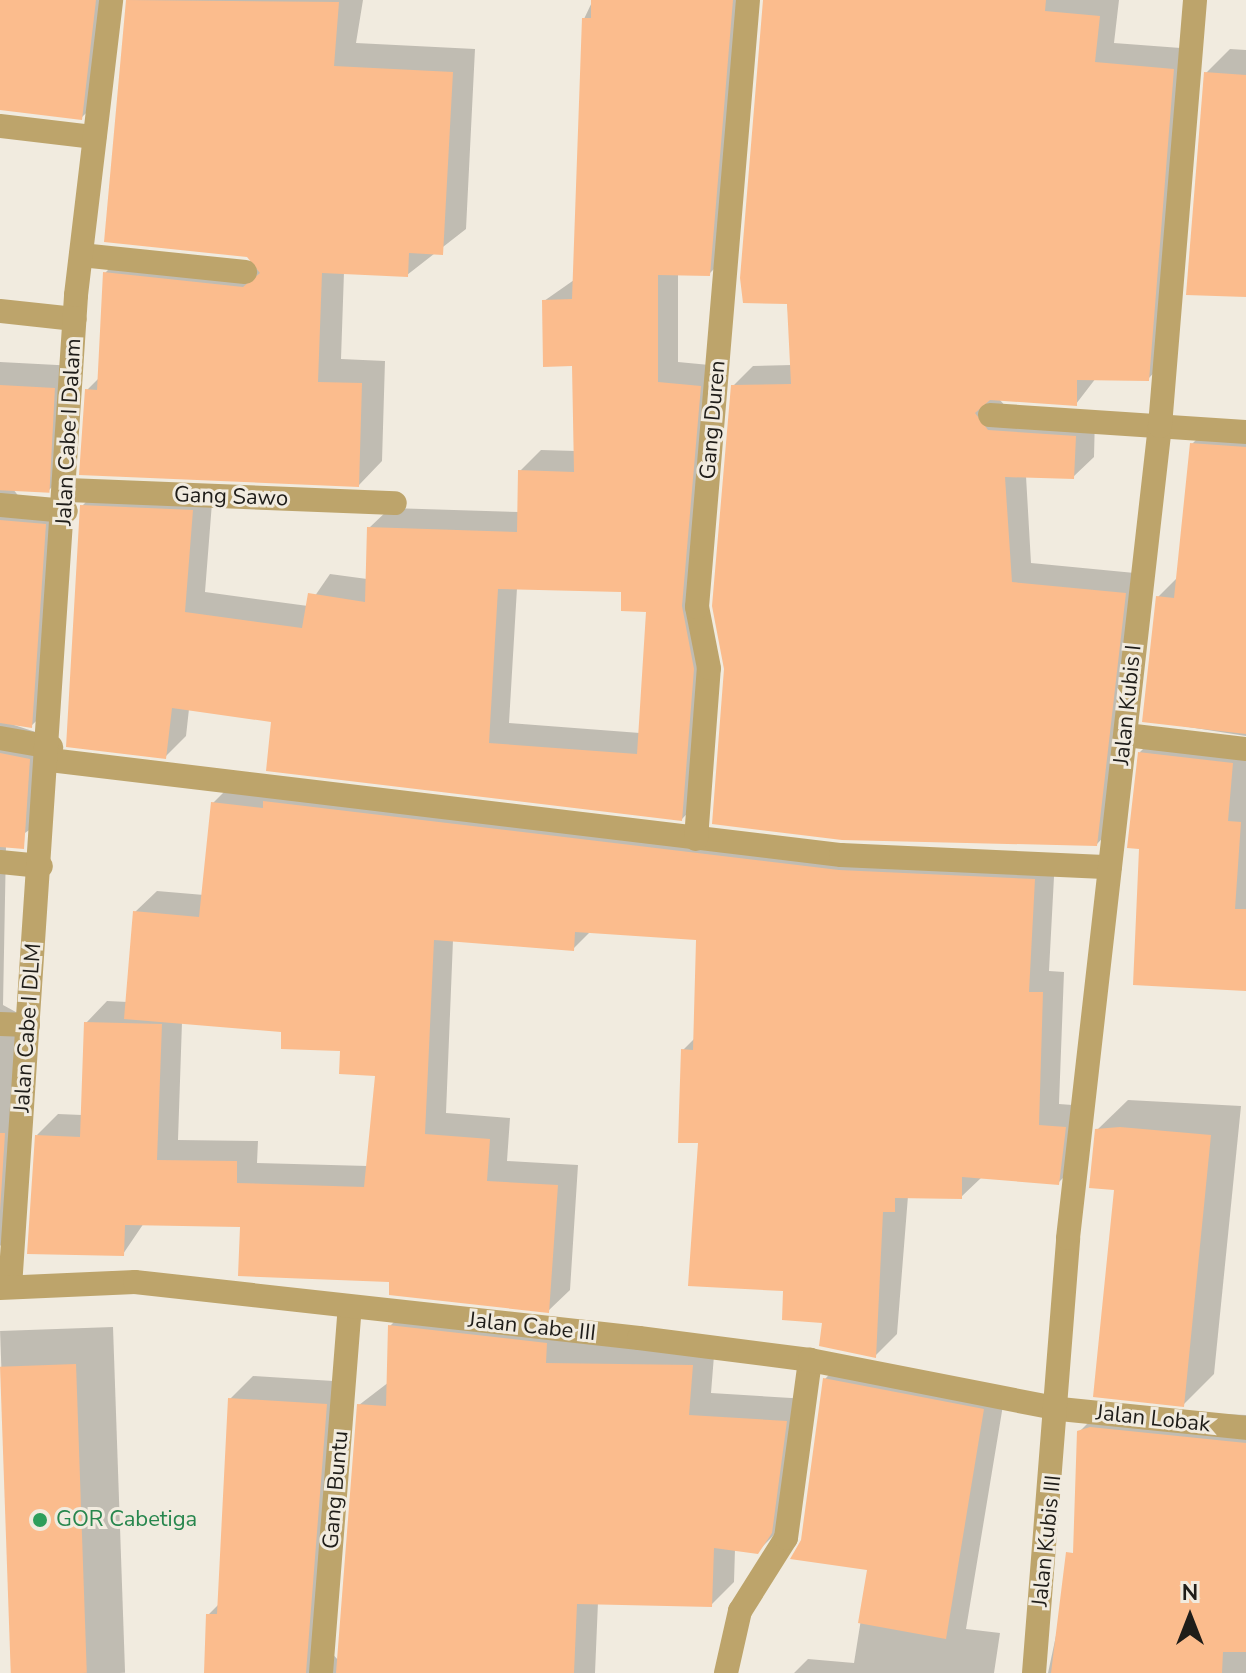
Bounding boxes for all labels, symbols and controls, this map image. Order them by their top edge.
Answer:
street label: Jalan Cabe I Dalam [51,338,87,526]
street label: Gang Duren [695,359,731,481]
street label: Gang Sawo [173,482,289,512]
street label: Jalan Kubis I [1109,644,1147,766]
street label: Jalan Cabe I DLM [9,942,47,1114]
street label: Jalan Cabe III [467,1307,597,1347]
street label: Jalan Lobak [1095,1400,1211,1438]
street label: Gang Buntu [318,1430,354,1550]
street label: Jalan Kubis III [1027,1474,1067,1608]
place label: GOR Cabetiga [56,1507,197,1533]
marker: GOR Cabetiga [31,1511,49,1529]
north arrow [1150,1577,1230,1657]
text: N [1182,1578,1198,1608]

